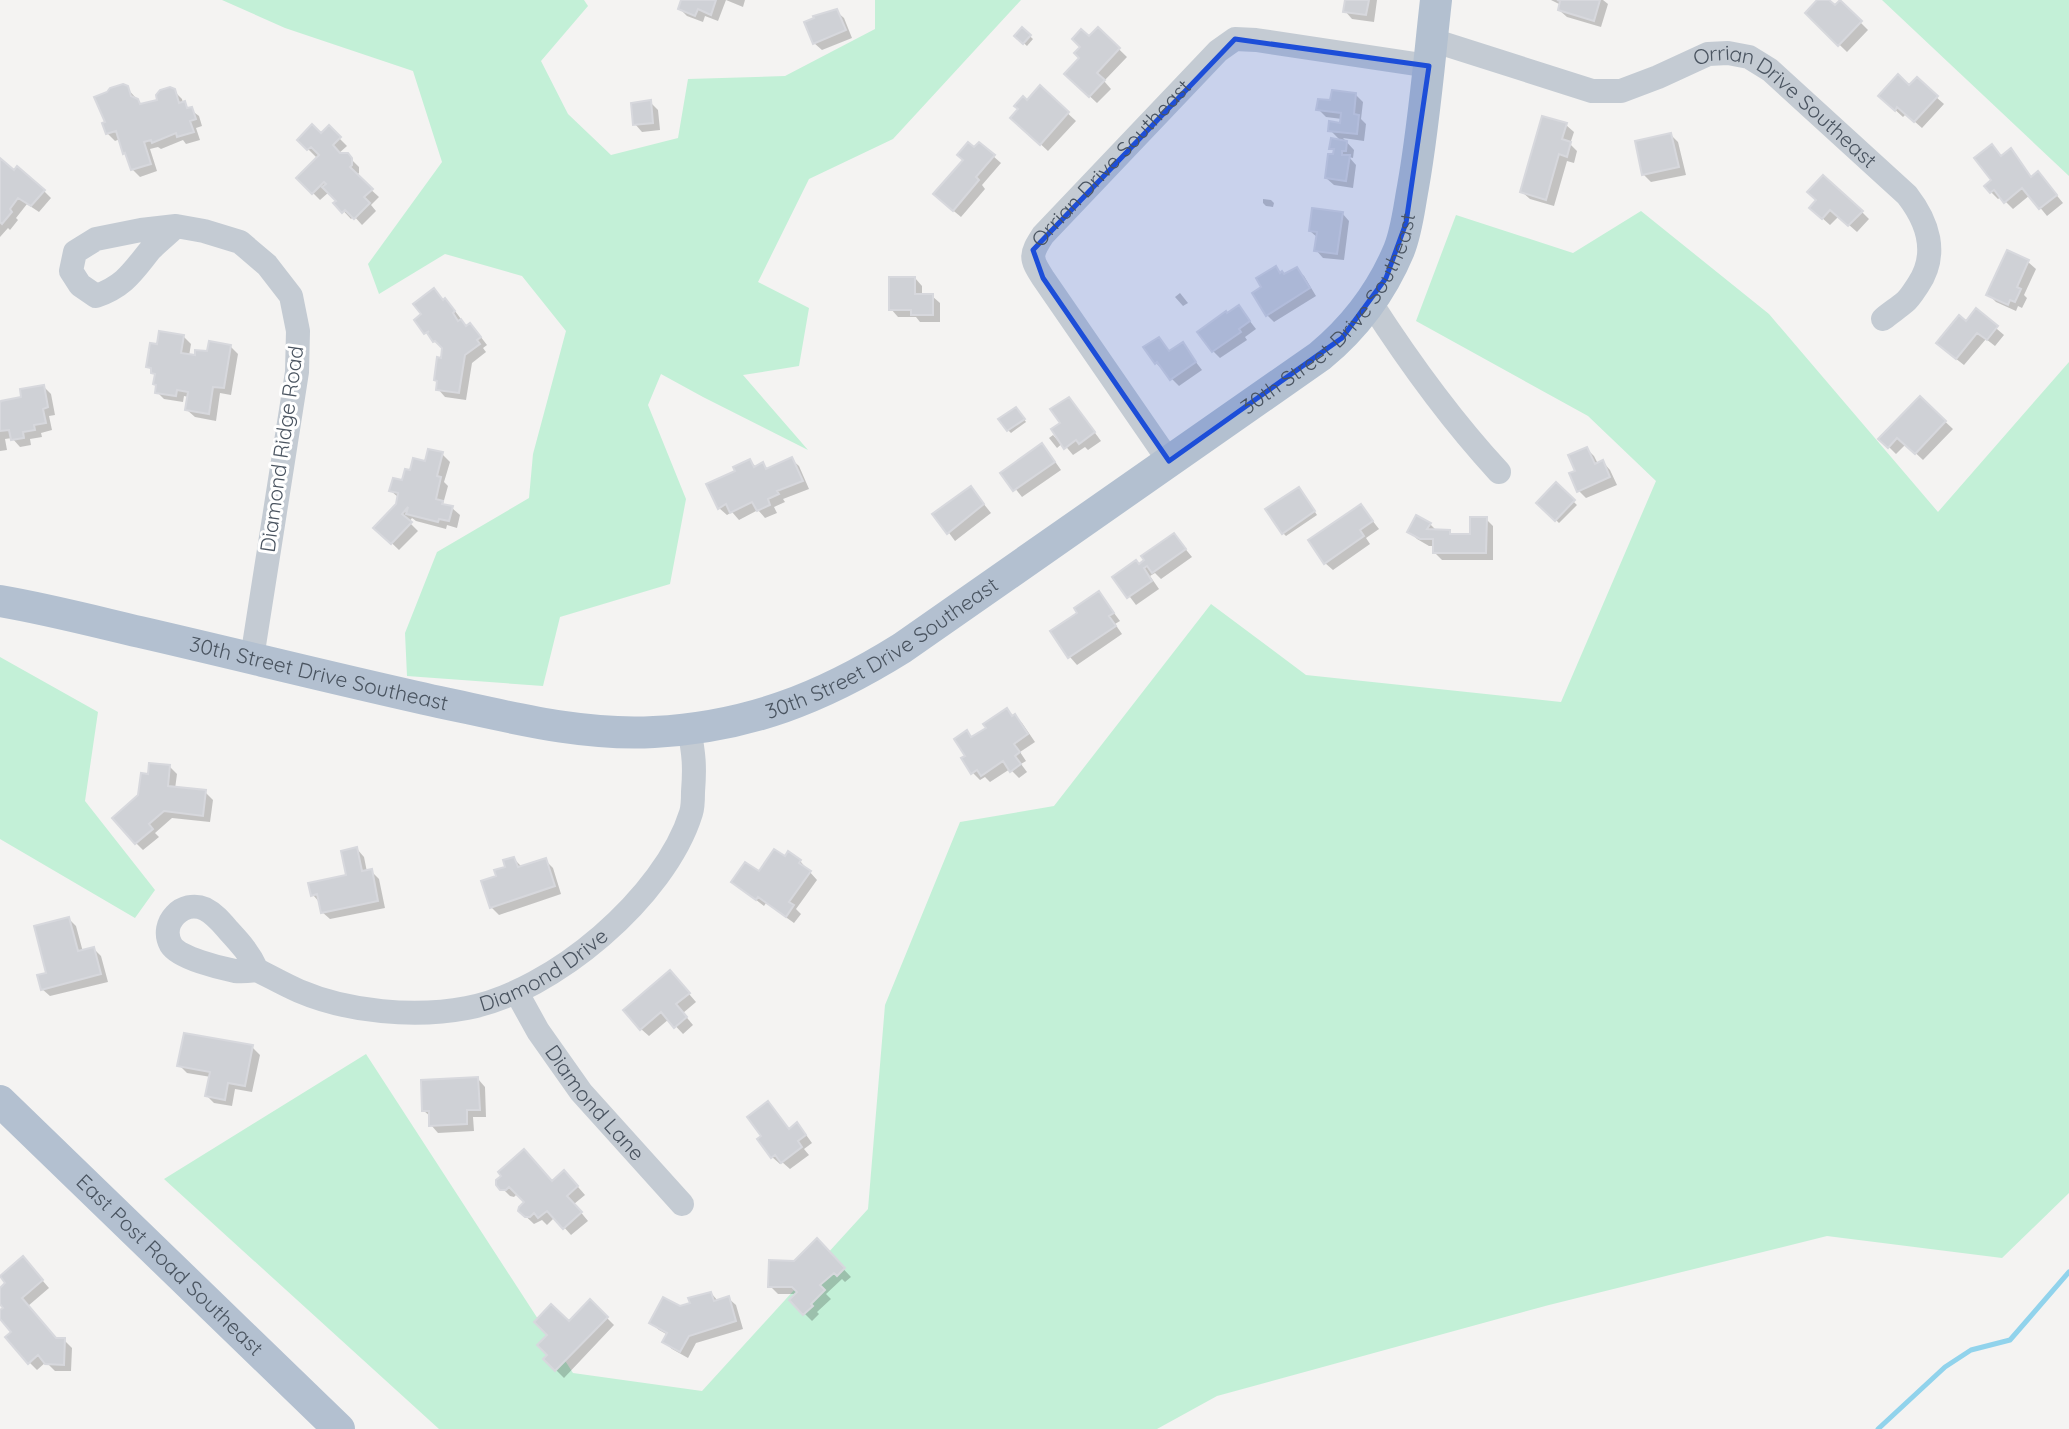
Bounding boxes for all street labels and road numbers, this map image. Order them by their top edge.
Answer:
street label: Orrian Drive Southeast [1689,39,1883,173]
street label: Orrian Drive Southeast [1025,74,1196,251]
street label: 30th Street Drive Southeast [1235,211,1420,419]
street label: Diamond Ridge Road [254,344,308,554]
street label: 30th Street Drive Southeast [762,571,1003,724]
street label: 30th Street Drive Southeast [187,630,451,716]
street label: Diamond Drive [476,922,613,1017]
street label: Diamond Lane [540,1039,651,1166]
street label: East Post Road Southeast [71,1168,269,1361]

